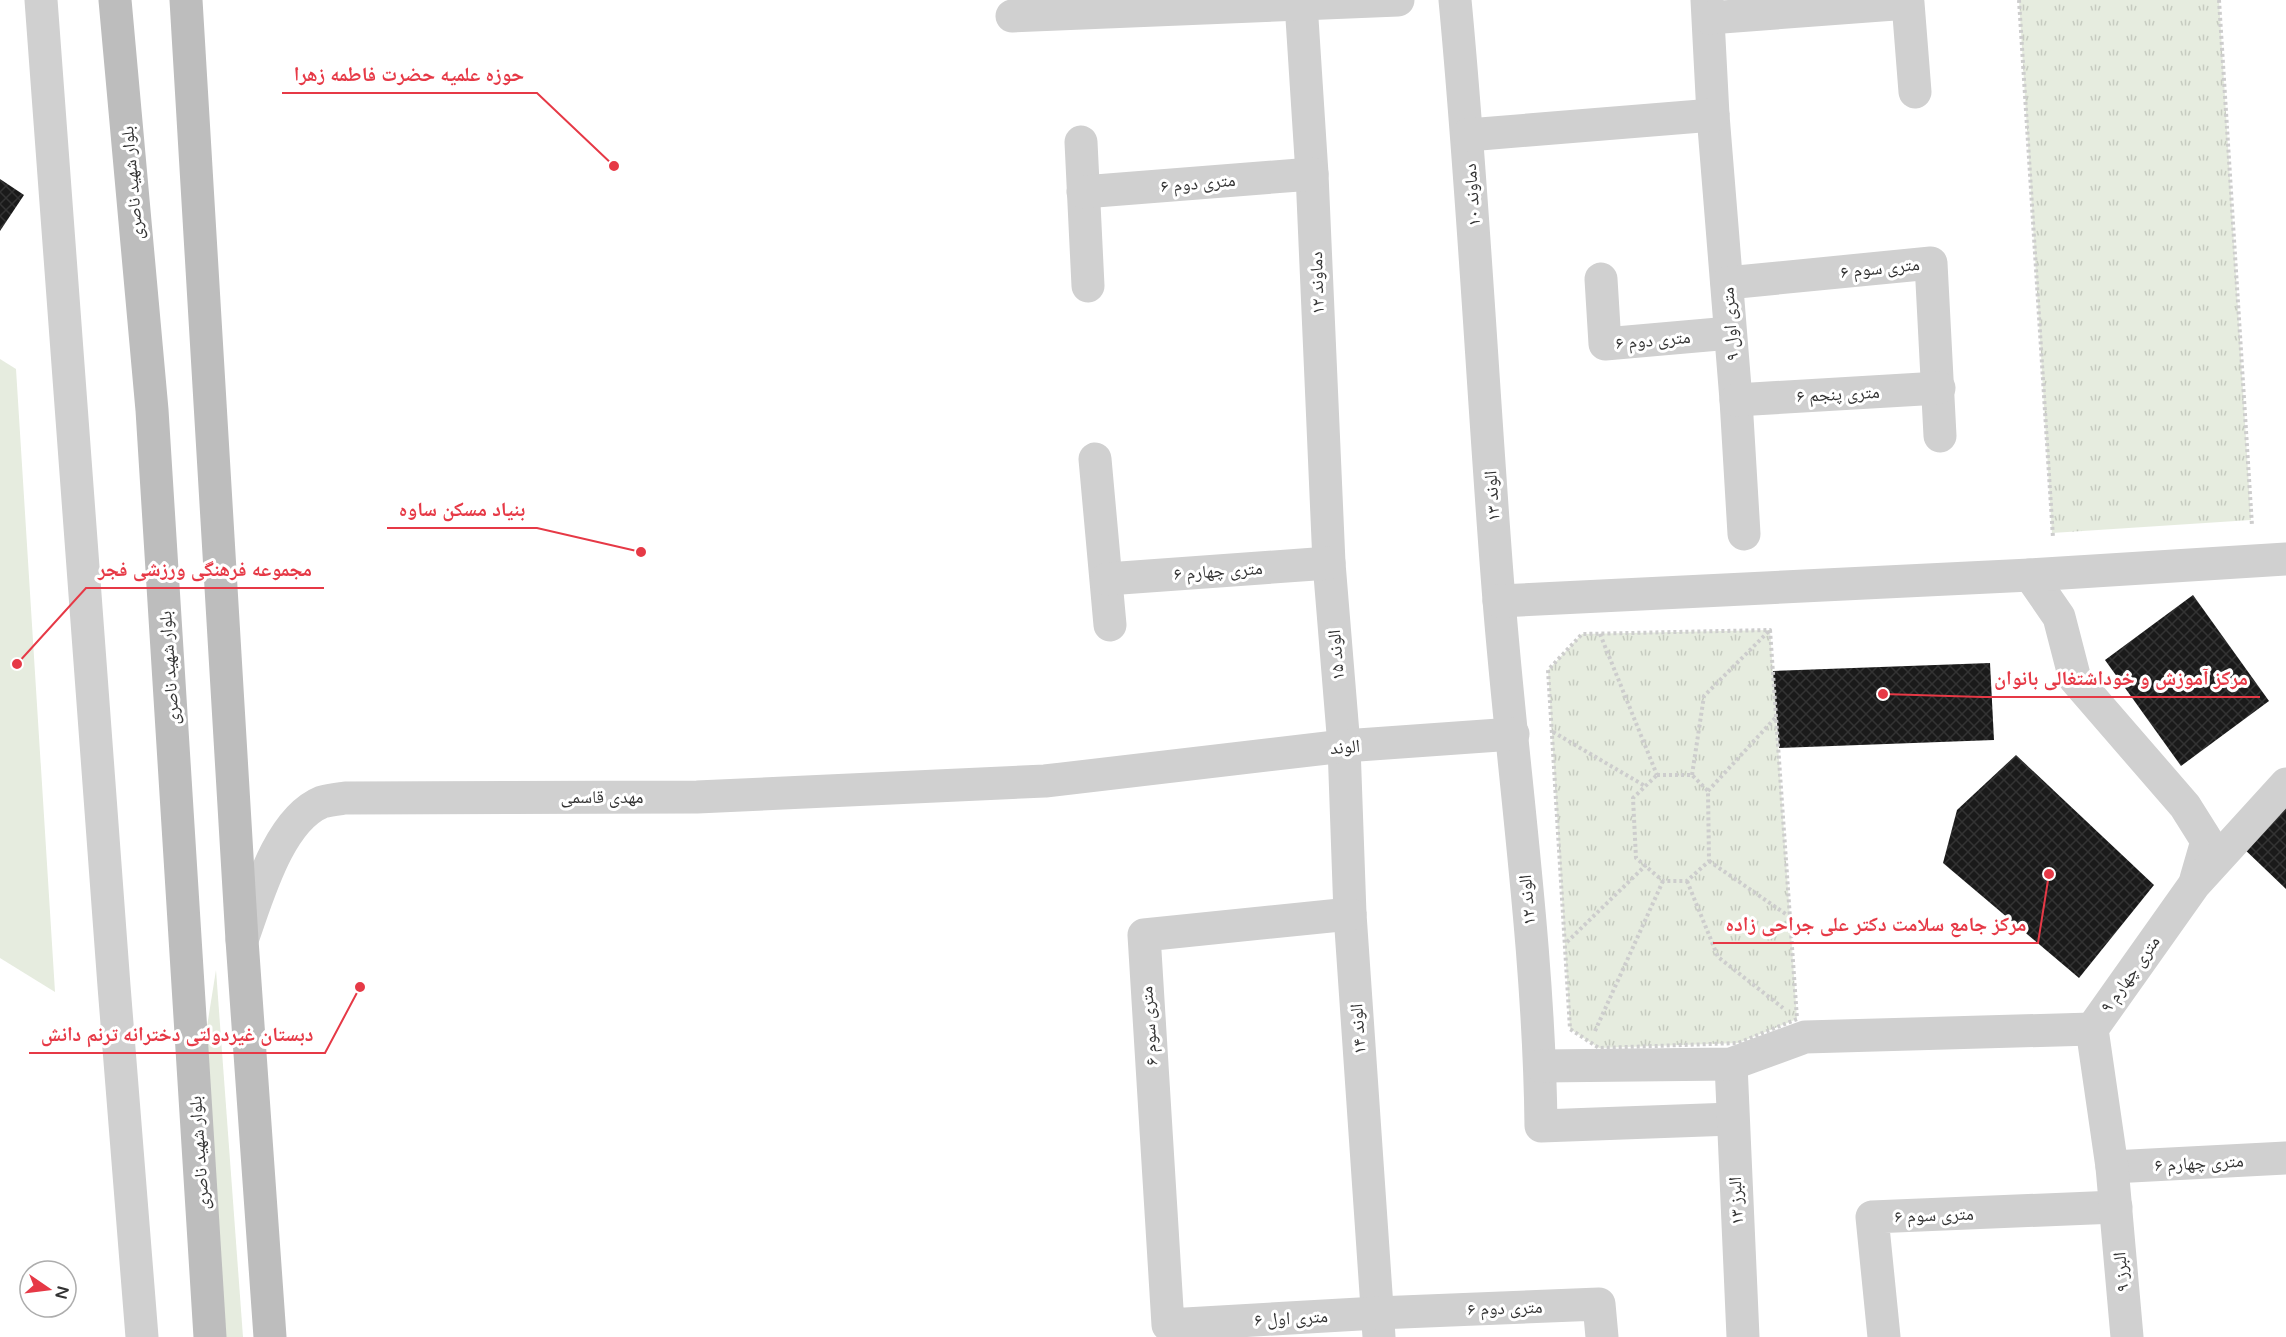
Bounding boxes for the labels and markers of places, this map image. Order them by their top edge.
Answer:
callout: حوزه علمیه حضرت فاطمه زهرا [282,55,537,93]
callout: بنیاد مسکن ساوه [387,490,537,528]
callout: مجموعه فرهنگی ورزشی فجر [86,550,324,588]
callout: مرکز آموزش و خوداشتغالی بانوان [1982,659,2260,697]
callout: مرکز جامع سلامت دکتر علی جراحی زاده [1713,905,2038,943]
callout: دبستان غیردولتی دخترانه ترنم دانش [29,1015,325,1053]

